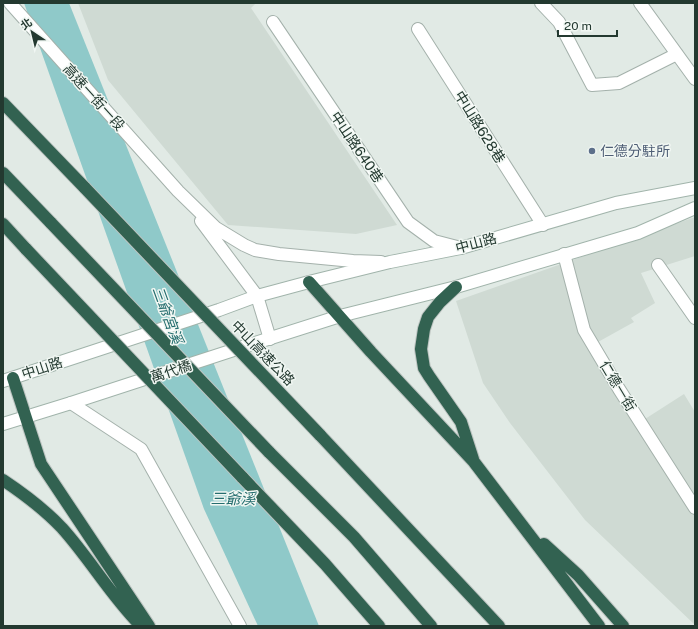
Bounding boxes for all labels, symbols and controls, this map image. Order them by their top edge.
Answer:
north arrow [12,12,52,52]
scale bar [558,12,617,38]
text: 北 [18,16,34,32]
text: 20 m [564,19,592,33]
street label: 高速一街一段 [60,60,128,134]
street label: 中山路628巷 [451,88,509,166]
street label: 中山路640巷 [327,109,387,185]
place label: 仁德分駐所 [600,143,670,159]
marker: 仁德分駐所 [587,146,597,156]
street label: 中山路 [454,230,498,256]
water label: 三爺宮溪 [150,284,187,348]
street label: 中山高速公路 [228,317,298,389]
street label: 中山路 [20,354,64,382]
street label: 萬代橋 [149,357,193,385]
street label: 仁德一街 [597,358,639,414]
water label: 三爺溪 [210,490,257,507]

